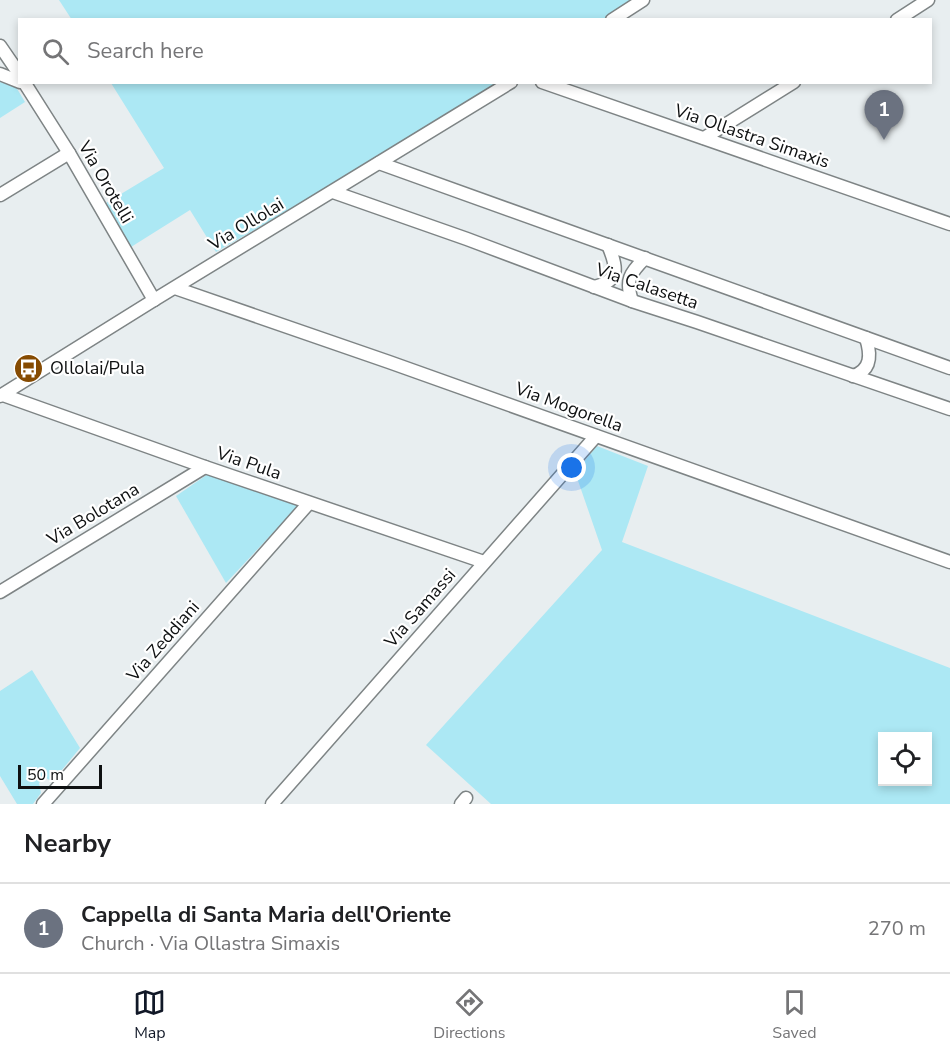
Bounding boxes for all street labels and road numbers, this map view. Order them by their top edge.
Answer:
street label: Via Ollastra Simaxis [670,98,833,174]
street label: Via Orotelli [72,136,139,228]
street label: Via Ollolai [203,192,288,256]
street label: Via Calasetta [592,257,702,315]
street label: Via Mogorella [511,376,626,438]
street label: Via Pula [212,440,285,485]
street label: Via Bolotana [42,477,144,552]
street label: Via Samassi [378,563,461,654]
street label: Via Zeddiani [121,595,205,687]

